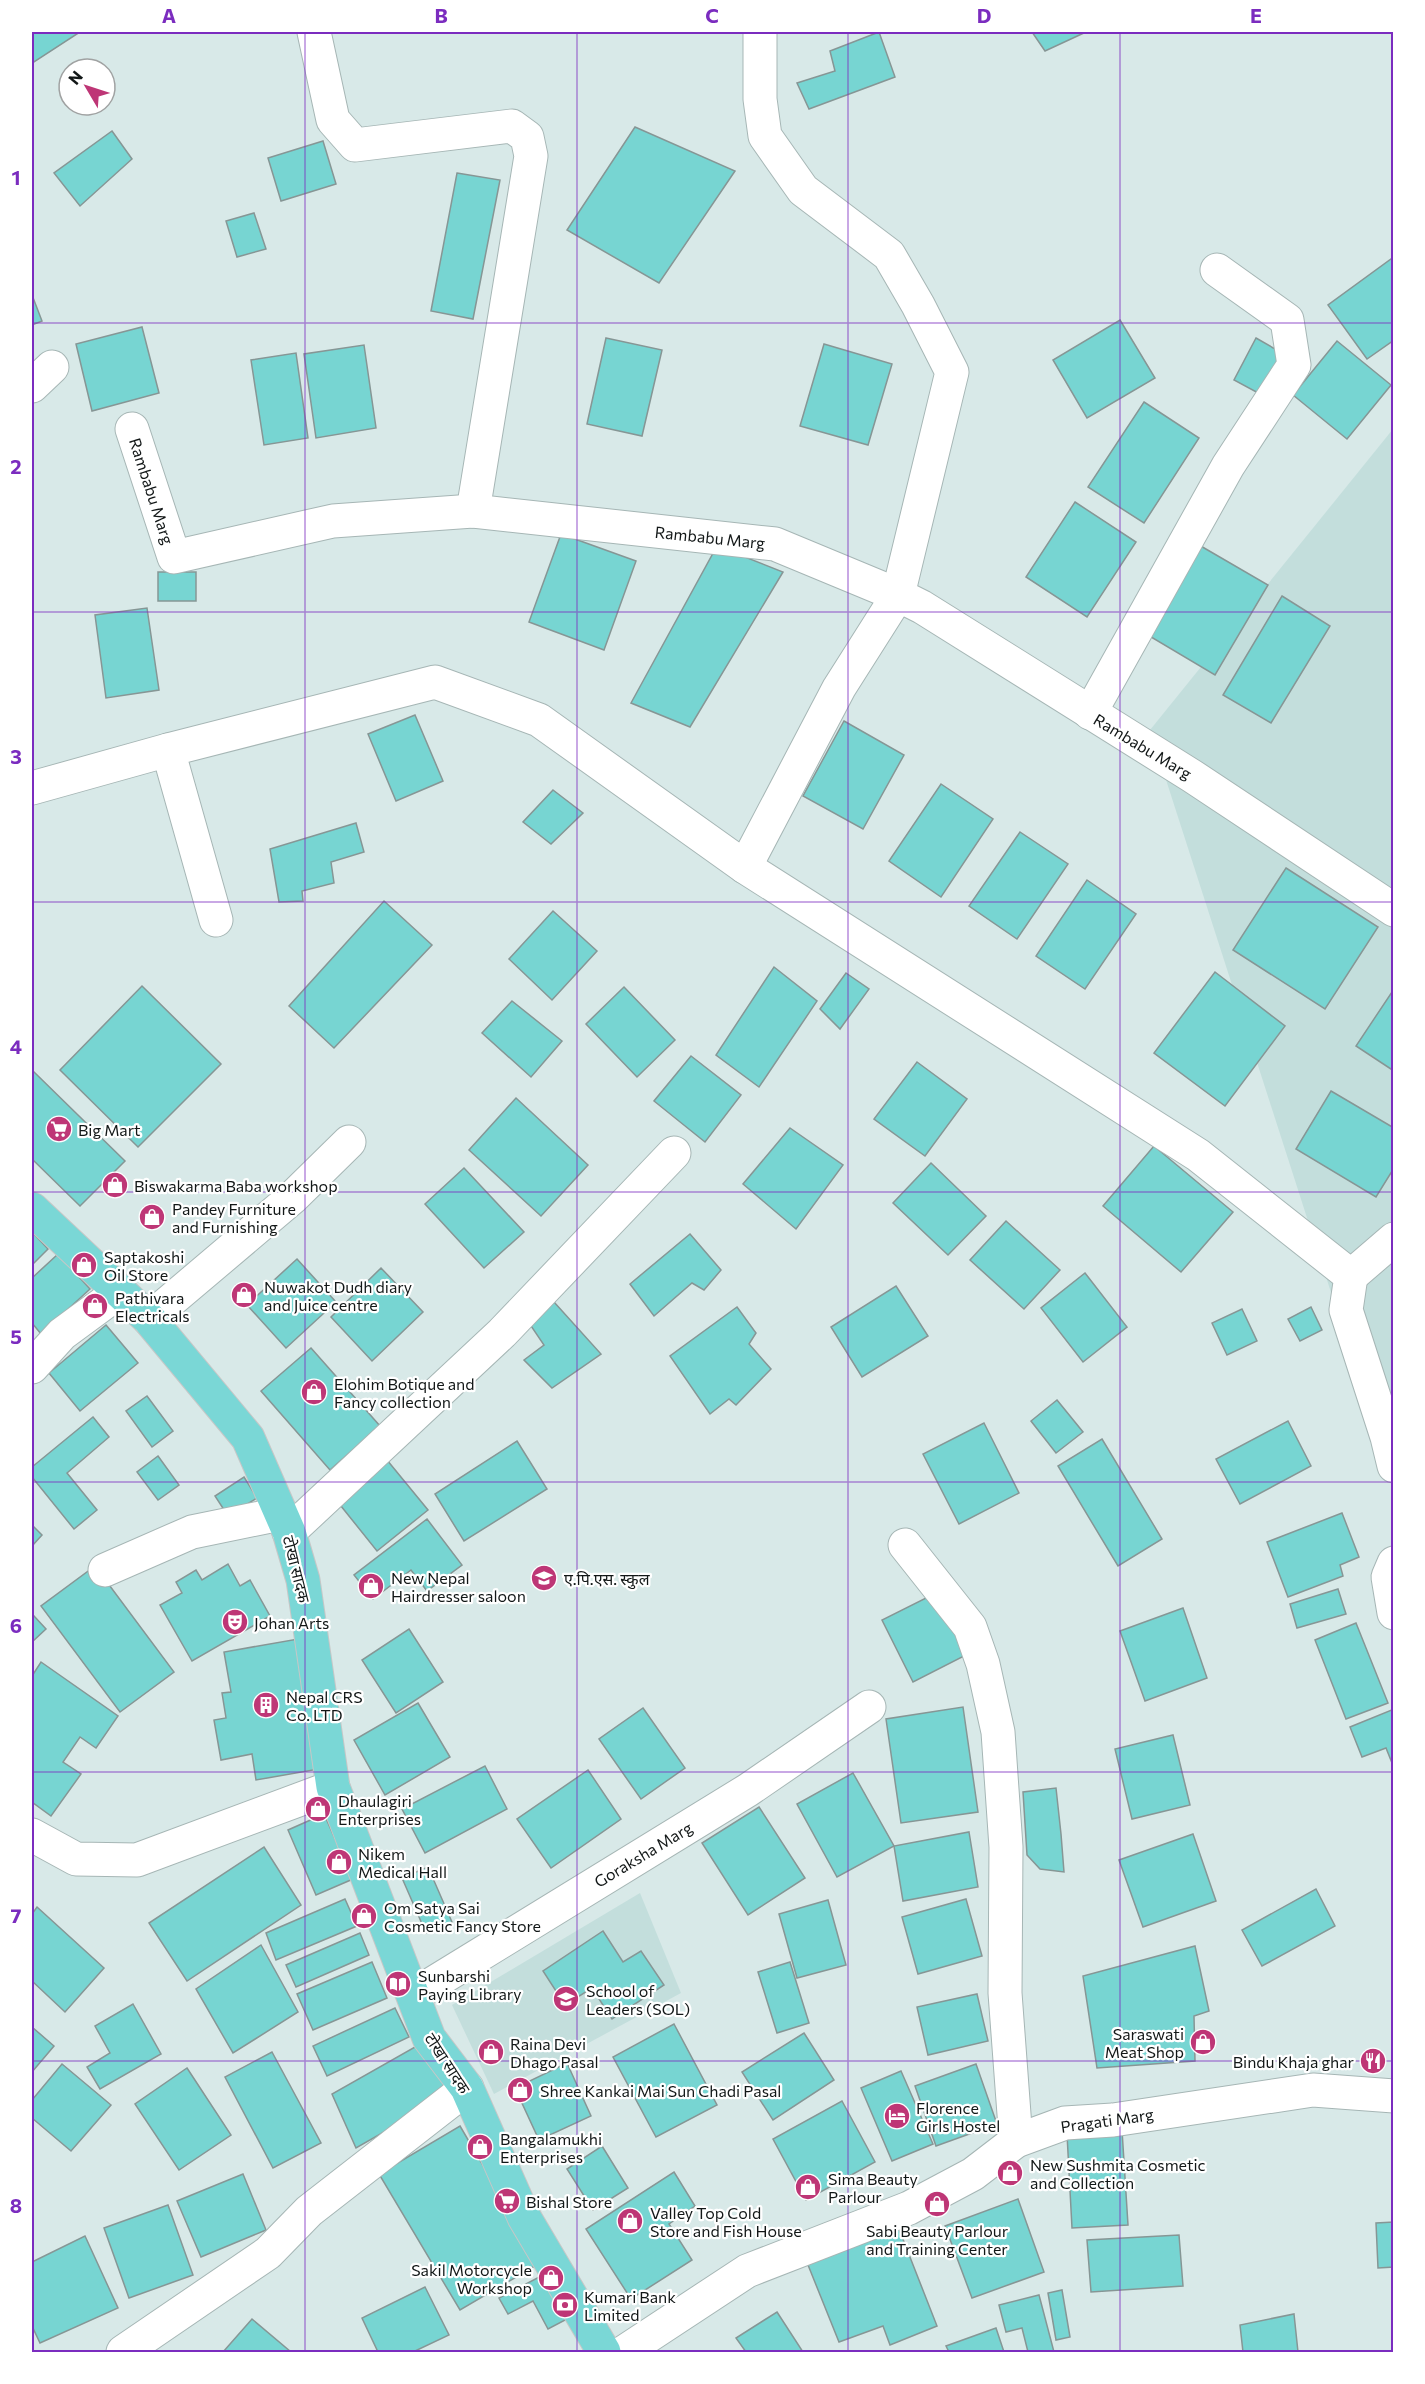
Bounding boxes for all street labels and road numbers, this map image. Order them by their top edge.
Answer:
street label: Rambabu Marg [126,435,178,547]
street label: Rambabu Marg [654,522,766,552]
street label: Rambabu Marg [1091,709,1196,783]
street label: टोखा सादक [280,1534,315,1605]
street label: Goraksha Marg [591,1817,696,1891]
street label: टोखा सादक [421,2029,475,2097]
street label: Pragati Marg [1059,2104,1155,2136]

